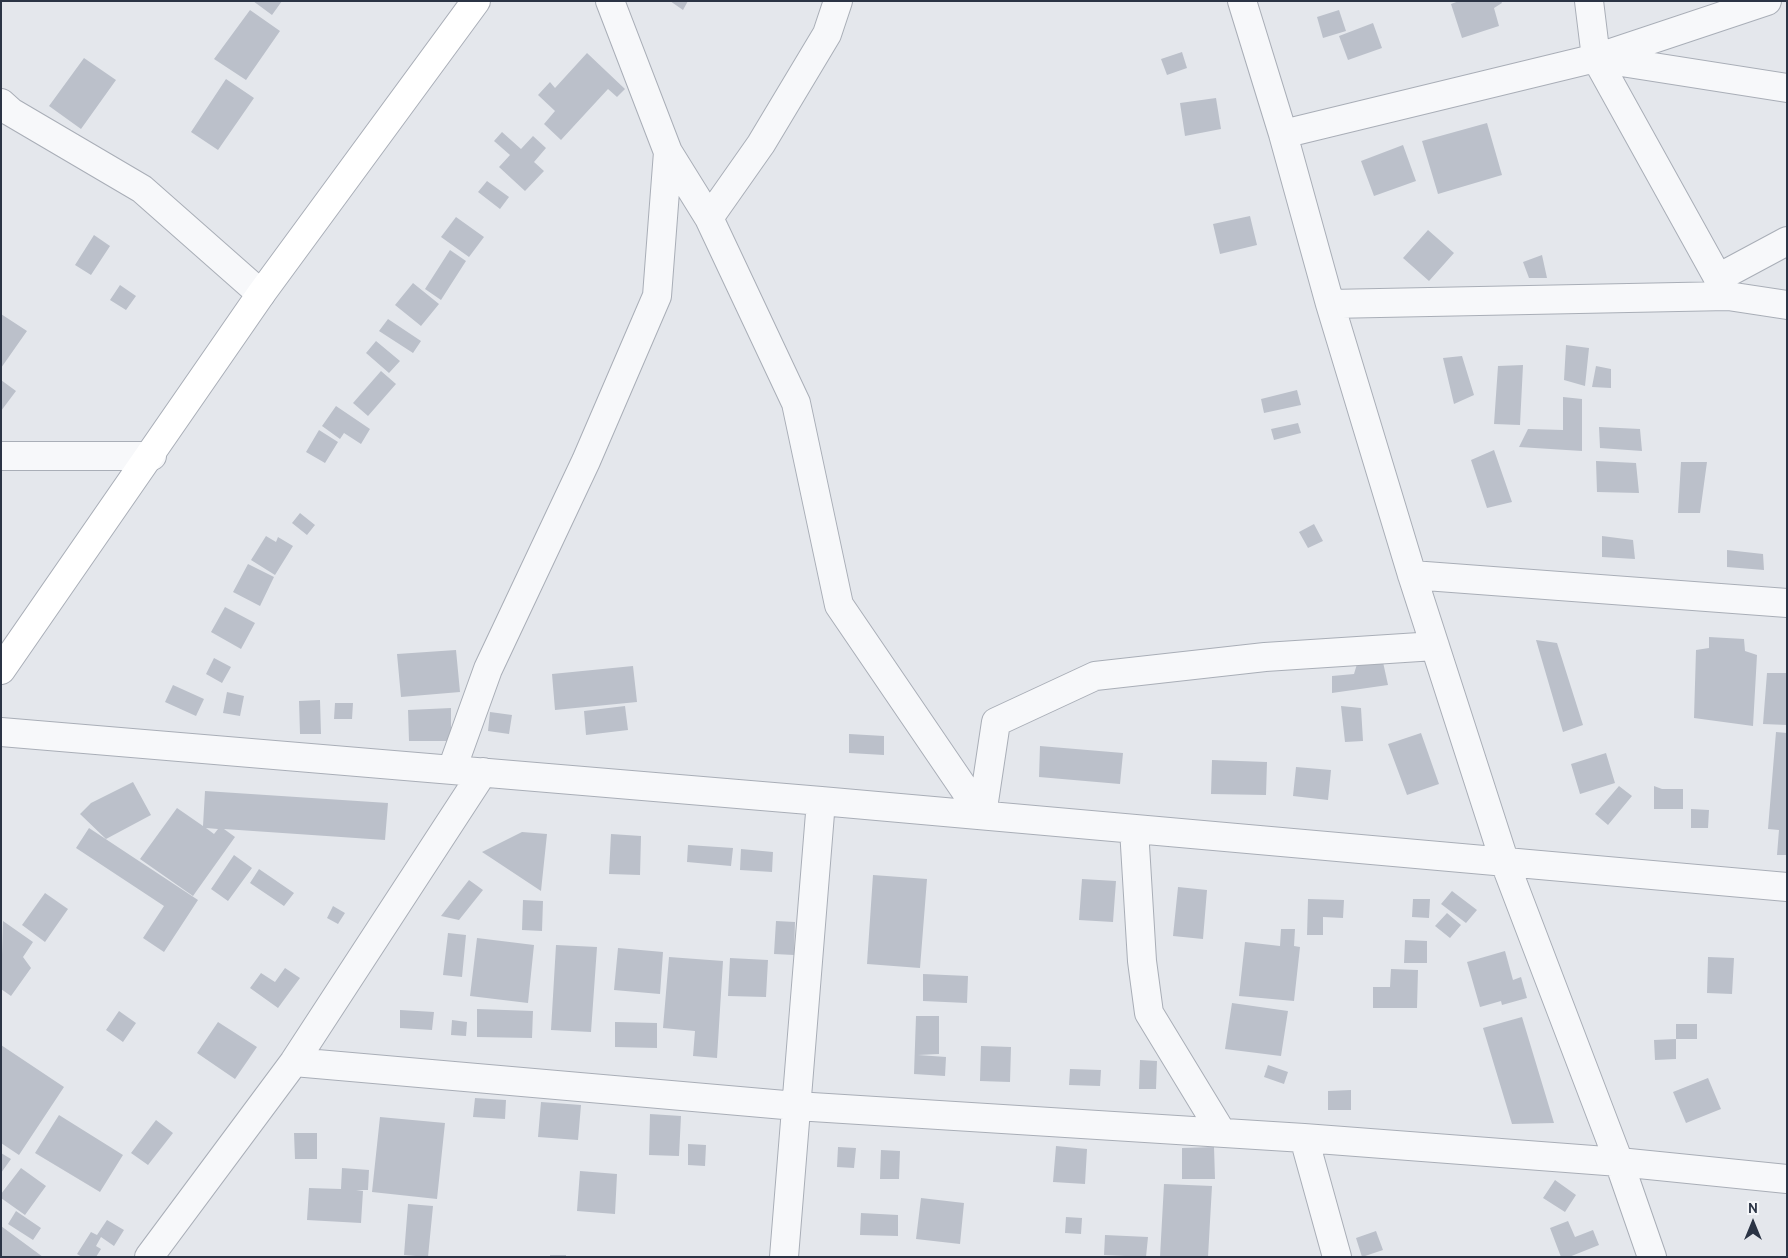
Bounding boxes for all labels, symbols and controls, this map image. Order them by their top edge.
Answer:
north arrow [1728,1198,1778,1248]
text: N [1748,1199,1758,1217]

